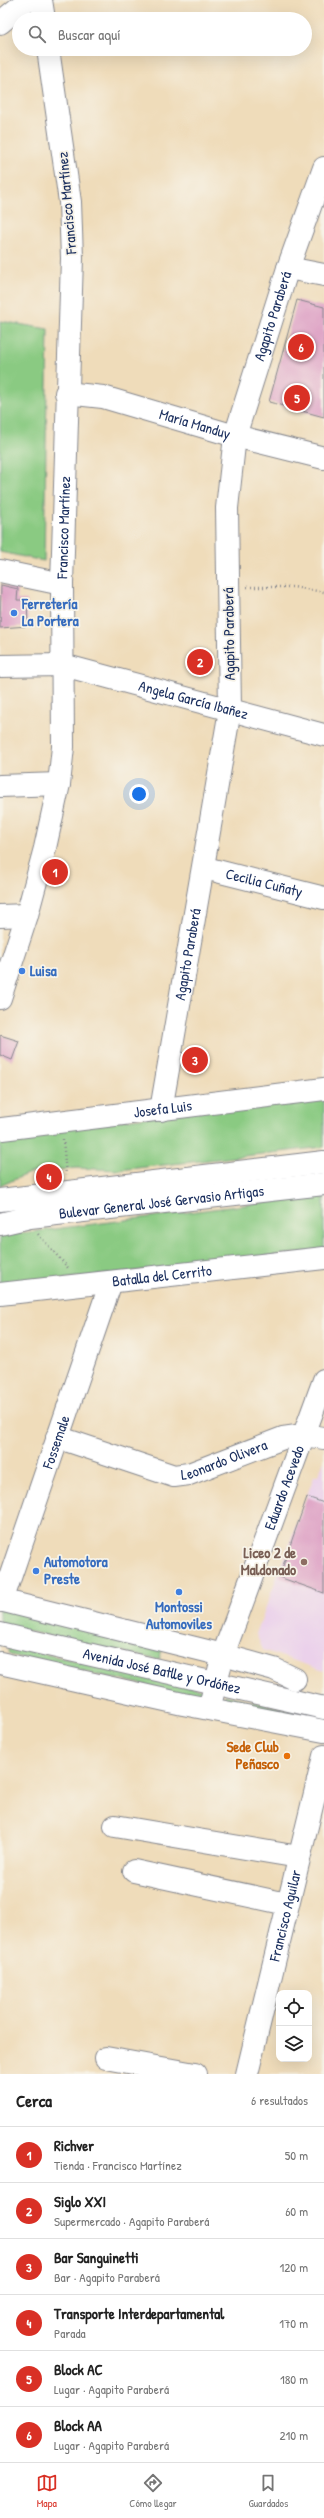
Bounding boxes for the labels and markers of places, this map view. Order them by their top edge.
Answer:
pin: 6 [288,332,314,362]
pin: 5 [284,383,310,413]
place label: Ferretería La Portera [21,593,79,631]
marker: Ferretería La Portera [9,608,19,618]
pin: 2 [187,647,213,677]
pin: 1 [42,857,68,887]
place label: Luisa [30,960,57,981]
marker: Luisa [17,966,27,976]
pin: 3 [182,1045,208,1075]
pin: 4 [36,1162,62,1192]
place label: Liceo 2 de Maldonado [241,1542,296,1580]
place label: Automotora Preste [44,1551,108,1589]
marker: Liceo 2 de Maldonado [299,1557,309,1567]
marker: Automotora Preste [31,1566,41,1576]
marker: Montossi Automoviles [174,1587,184,1597]
place label: Montossi Automoviles [146,1596,212,1634]
place label: Sede Club Peñasco [226,1736,279,1774]
marker: Sede Club Peñasco [282,1751,292,1761]

